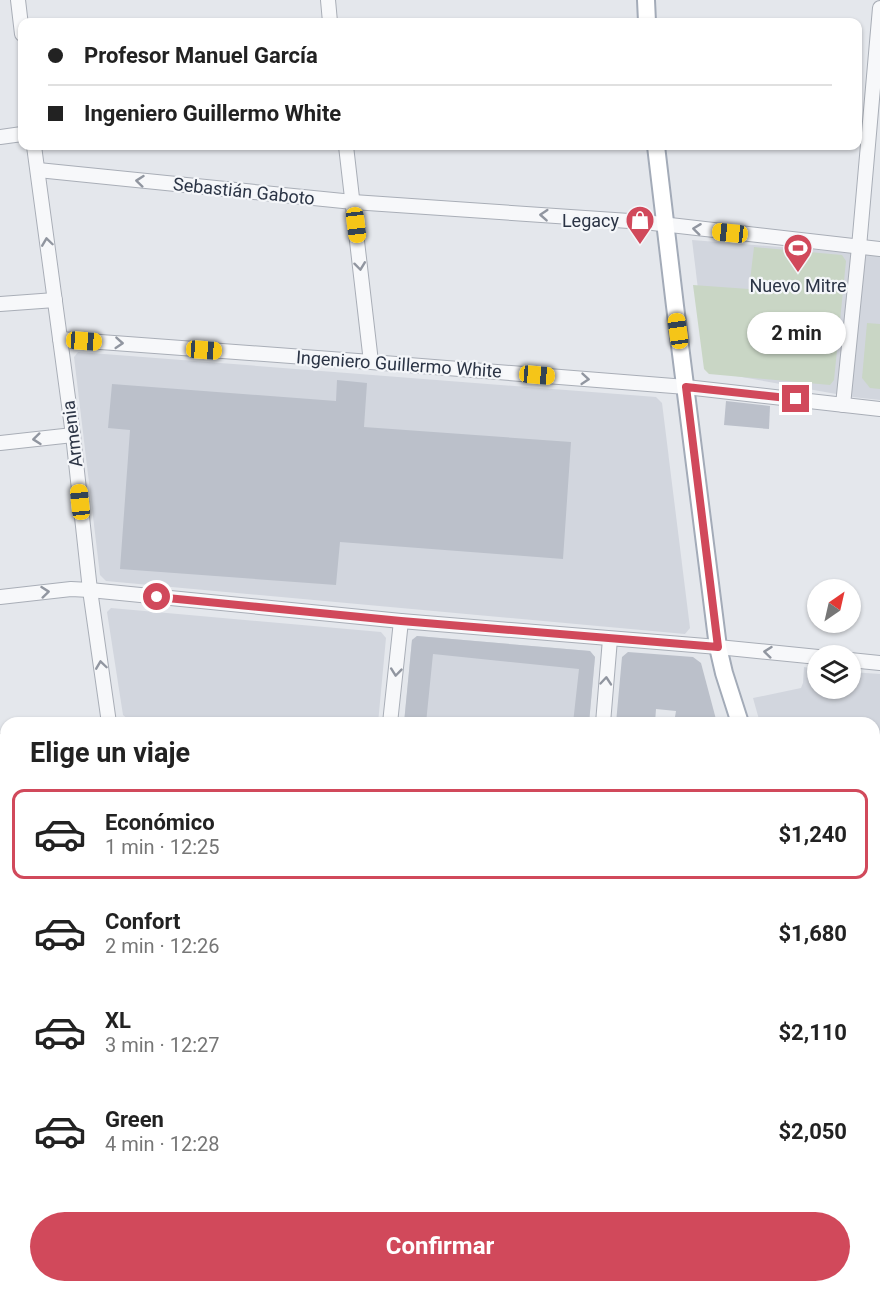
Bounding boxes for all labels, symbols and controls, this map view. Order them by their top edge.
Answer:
text: Profesor Manuel García [84,43,318,68]
text: Ingeniero Guillermo White [84,101,341,126]
street label: Sebastián Gaboto [172,173,316,209]
one-way arrow [136,175,145,188]
shop icon: Legacy [624,204,656,246]
car [345,206,367,244]
one-way arrow [539,209,548,222]
place label: Legacy [562,210,619,231]
car [711,222,749,244]
one-way arrow [692,223,701,236]
sports icon: Nuevo Mitre [782,232,814,274]
one-way arrow [42,237,54,246]
one-way arrow [353,262,366,271]
place label: Nuevo Mitre [750,275,846,296]
car [667,312,689,350]
callout: 2 min [746,312,846,354]
text: 2 min [771,321,822,345]
car [65,331,103,351]
one-way arrow [114,337,123,350]
car [185,340,223,360]
street label: Ingeniero Guillermo White [295,346,503,382]
car [518,364,556,386]
one-way arrow [581,372,590,385]
route end [782,385,809,412]
street label: Armenia [57,399,87,469]
one-way arrow [32,432,41,445]
car [69,483,91,521]
north arrow [807,579,861,633]
map controls [807,579,861,699]
route start [143,583,170,610]
one-way arrow [41,586,50,599]
button: layers [807,645,861,699]
one-way arrow [763,646,772,659]
one-way arrow [96,660,108,670]
one-way arrow [390,668,403,677]
one-way arrow [599,676,612,685]
text: Elige un viaje [30,737,190,769]
icon: car [33,807,87,861]
text: Económico [105,810,215,835]
text: $1,240 [778,822,847,847]
text: 1 min · 12:25 [105,835,220,859]
icon: car [33,906,87,960]
text: Confort [105,909,180,934]
text: $1,680 [778,921,847,946]
text: 2 min · 12:26 [105,934,220,958]
icon: car [33,1005,87,1059]
text: XL [105,1008,131,1033]
text: $2,110 [778,1020,847,1045]
text: 3 min · 12:27 [105,1033,220,1057]
icon: car [33,1104,87,1158]
text: Green [105,1107,164,1132]
text: $2,050 [778,1119,847,1144]
text: 4 min · 12:28 [105,1132,220,1156]
button: Confirmar [30,1212,850,1281]

